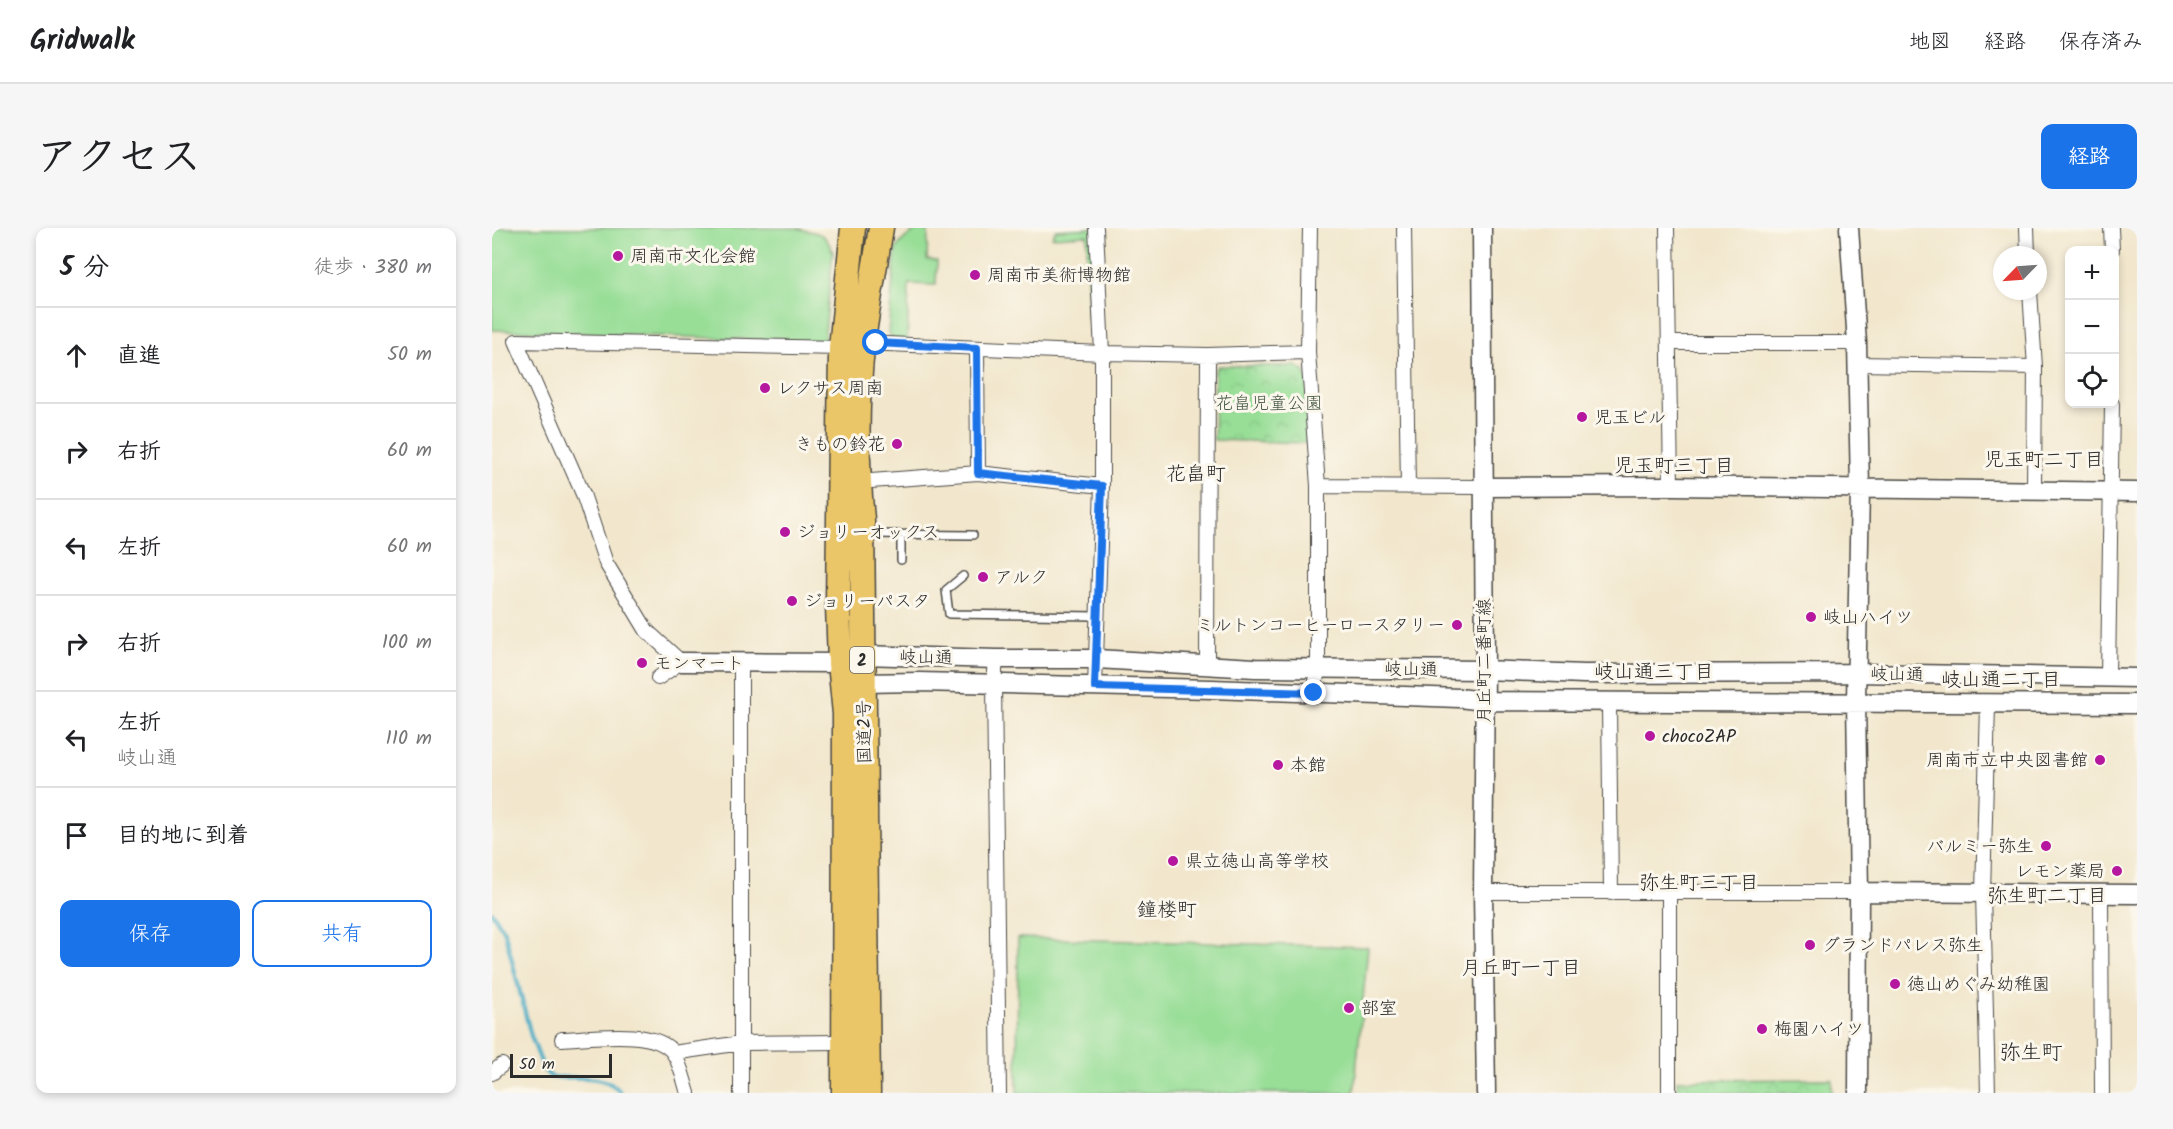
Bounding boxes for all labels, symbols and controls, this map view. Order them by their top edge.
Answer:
text: Gridwalk [30,19,135,64]
text: 地図 [1909,26,1951,59]
text: 経路 [1984,26,2026,59]
text: 保存済み [2059,26,2143,59]
button: 経路 [2041,124,2137,189]
text: アクセス [36,125,201,192]
place label: 周南市文化会館 [630,243,756,272]
north arrow [1993,246,2047,300]
map controls [2065,246,2119,408]
button: + [2065,246,2119,300]
text: 5 分 [60,247,109,289]
marker: 周南市文化会館 [611,249,625,263]
text: 徒歩 · 380 m [314,252,432,284]
place label: 周南市美術博物館 [987,262,1131,291]
marker: 周南市美術博物館 [968,268,982,282]
button: − [2065,300,2119,354]
route start [862,329,888,355]
icon: ahead [60,339,93,372]
text: 直進 [117,339,161,374]
text: 50 m [387,339,432,371]
button: locate [2065,354,2119,408]
place label: レクサス周南 [777,375,884,404]
marker: レクサス周南 [758,381,772,395]
park label: 花畠児童公園 [1215,390,1323,419]
place label: 児玉ビル [1594,404,1666,433]
marker: 児玉ビル [1575,410,1589,424]
place label: きもの鈴花 [795,431,885,460]
icon: right [60,435,93,468]
text: 右折 [117,435,161,470]
text: 60 m [387,435,432,467]
marker: きもの鈴花 [890,437,904,451]
district label: 児玉町二丁目 [1984,445,2104,477]
district label: 児玉町三丁目 [1614,451,1734,483]
district label: 花畠町 [1166,459,1226,491]
place label: ジョリーオックス [797,519,940,548]
marker: ジョリーオックス [778,525,792,539]
icon: left [60,531,93,564]
text: 左折 [117,531,161,566]
text: 60 m [387,531,432,563]
place label: アルク [995,564,1048,593]
marker: アルク [976,570,990,584]
place label: ジョリーパスタ [804,588,930,617]
marker: ジョリーパスタ [785,594,799,608]
street label: 月丘町二番町線 [1471,598,1500,724]
place label: 岐山ハイツ [1823,604,1913,633]
marker: 岐山ハイツ [1804,610,1818,624]
place label: ミルトンコーヒーロースタリー [1196,612,1445,641]
marker: ミルトンコーヒーロースタリー [1450,618,1464,632]
icon: right [60,627,93,660]
text: 右折 [117,627,161,662]
text: 100 m [382,627,432,659]
street label: 岐山通 [899,644,953,673]
road number: 2 [850,647,874,673]
place label: モンマート [654,650,744,679]
marker: モンマート [635,656,649,670]
street label: 岐山通 [1384,656,1438,685]
district label: 岐山通三丁目 [1594,657,1714,689]
street label: 岐山通 [1870,661,1924,690]
district label: 岐山通二丁目 [1941,665,2061,697]
route end [1300,679,1326,705]
street label: 国道2号 [850,699,881,764]
text: 左折 [117,706,161,741]
icon: left [60,723,93,756]
text: 110 m [386,723,432,755]
place label: chocoZAP [1662,723,1737,752]
marker: chocoZAP [1643,729,1657,743]
text: 岐山通 [117,743,177,775]
place label: 周南市立中央図書館 [1926,747,2088,776]
place label: 本館 [1290,752,1326,781]
marker: 周南市立中央図書館 [2093,753,2107,767]
marker: 本館 [1271,758,1285,772]
icon: arrive [60,819,93,852]
text: 目的地に到着 [117,819,249,854]
place label: バルミー弥生 [1926,833,2034,862]
marker: バルミー弥生 [2039,839,2053,853]
place label: 県立徳山高等学校 [1185,848,1329,877]
marker: 県立徳山高等学校 [1166,854,1180,868]
place label: レモン薬局 [2015,858,2105,887]
marker: レモン薬局 [2110,864,2124,878]
district label: 弥生町三丁目 [1639,868,1759,900]
district label: 弥生町二丁目 [1987,881,2107,913]
district label: 鐘楼町 [1137,895,1197,927]
button: 保存 [60,900,240,967]
button: 共有 [252,900,432,967]
place label: グランドパレス弥生 [1822,932,1984,961]
marker: グランドパレス弥生 [1803,938,1817,952]
district label: 月丘町一丁目 [1461,953,1581,985]
place label: 徳山めぐみ幼稚園 [1907,971,2050,1000]
marker: 徳山めぐみ幼稚園 [1888,977,1902,991]
place label: 部室 [1361,995,1397,1024]
marker: 部室 [1342,1001,1356,1015]
place label: 梅園ハイツ [1774,1016,1864,1045]
marker: 梅園ハイツ [1755,1022,1769,1036]
district label: 弥生町 [2000,1037,2063,1070]
scale bar [510,1051,612,1078]
text: 50 m [519,1052,555,1077]

